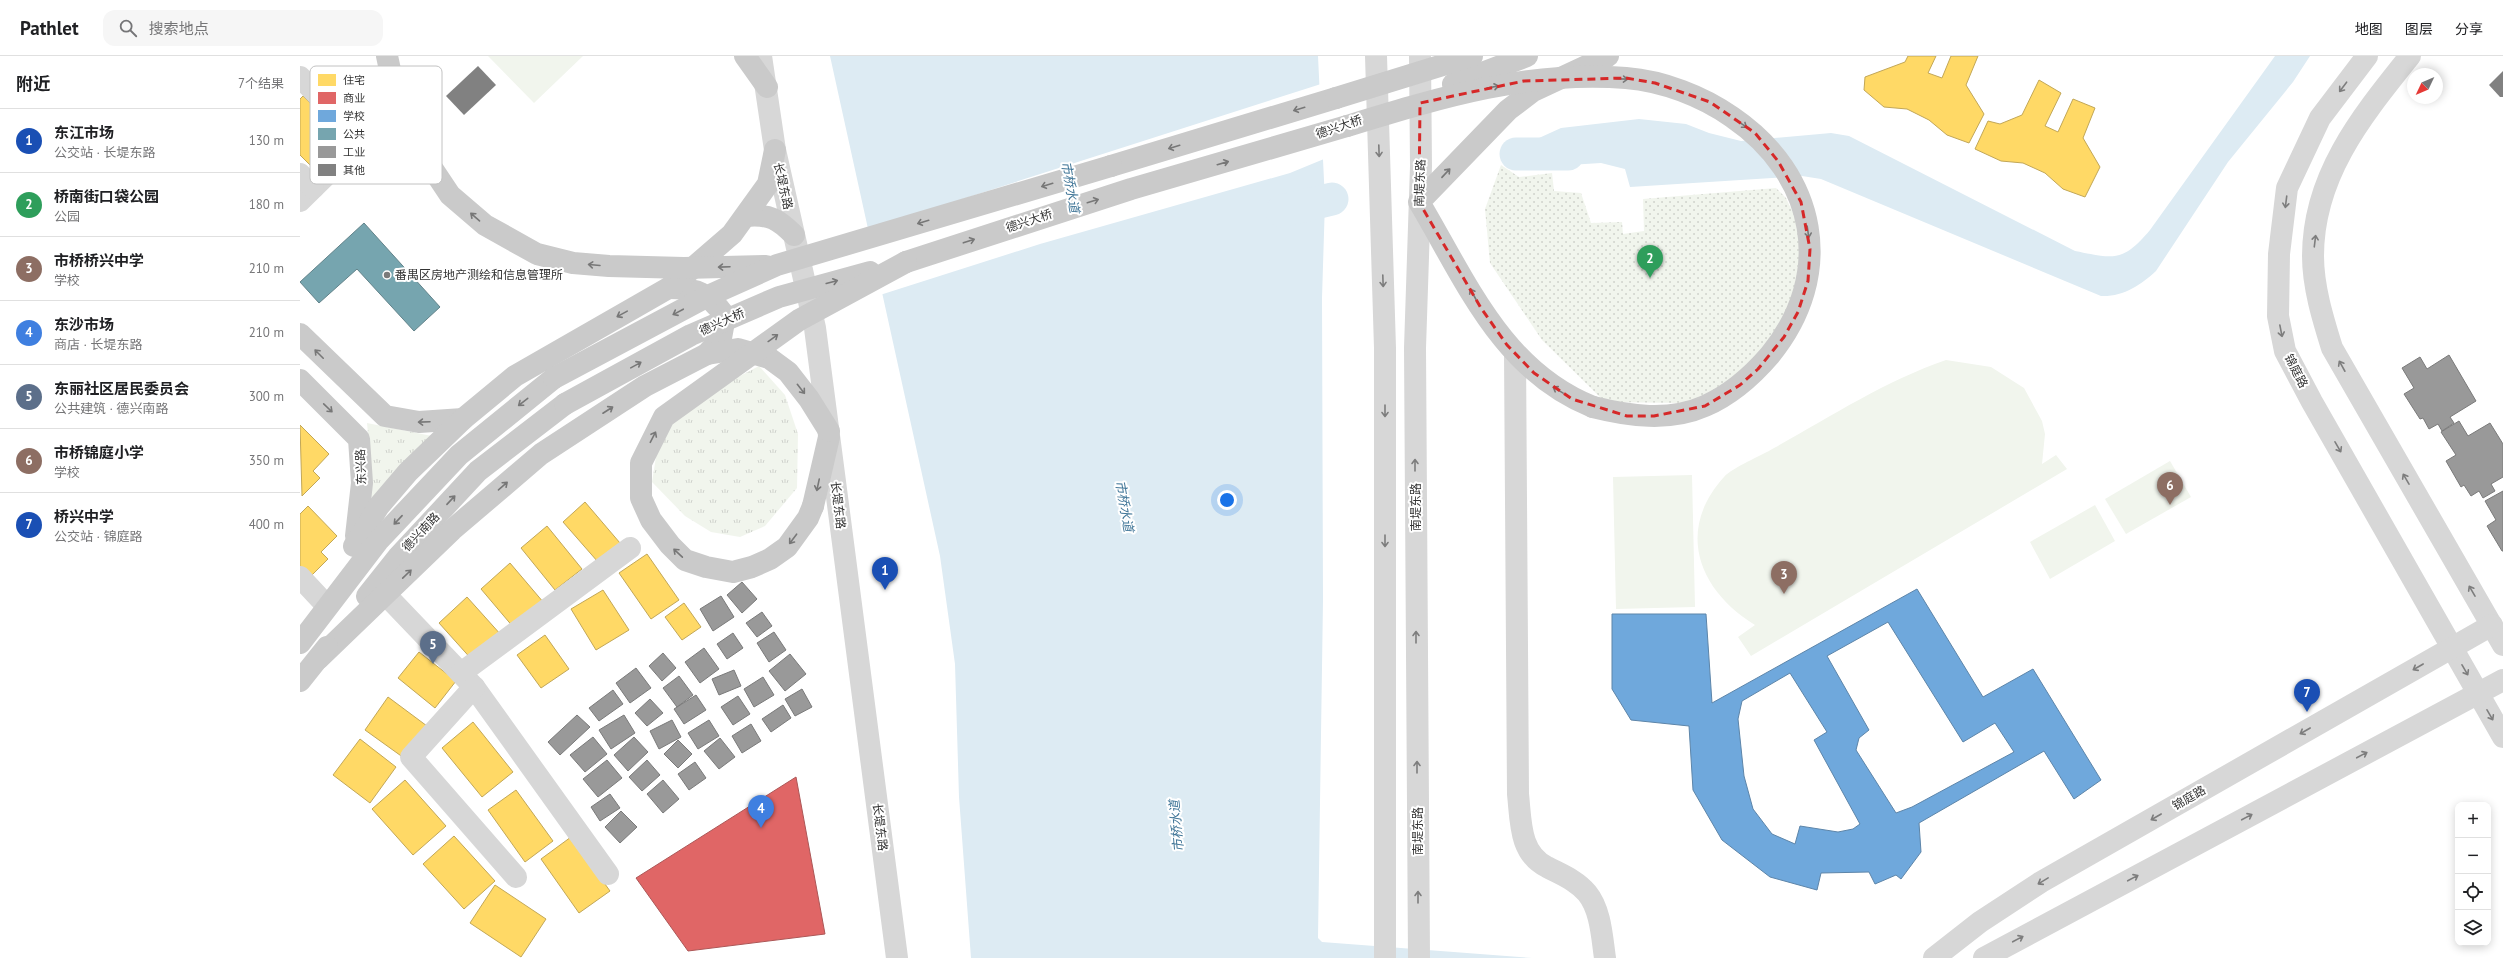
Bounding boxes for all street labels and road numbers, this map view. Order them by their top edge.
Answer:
street label: 德兴大桥 [1314,112,1364,141]
street label: 南堤东路 [1411,159,1428,207]
street label: 长堤东路 [771,161,796,211]
street label: 德兴大桥 [1004,206,1054,235]
street label: 德兴大桥 [697,305,747,338]
street label: 锦庭路 [2282,351,2311,390]
street label: 东兴路 [352,449,369,485]
street label: 长堤东路 [828,480,849,530]
street label: 南堤东路 [1408,483,1423,531]
street label: 德兴南路 [399,509,442,554]
street label: 锦庭路 [2169,782,2208,813]
street label: 长堤东路 [870,802,891,852]
street label: 南堤东路 [1410,807,1425,855]

